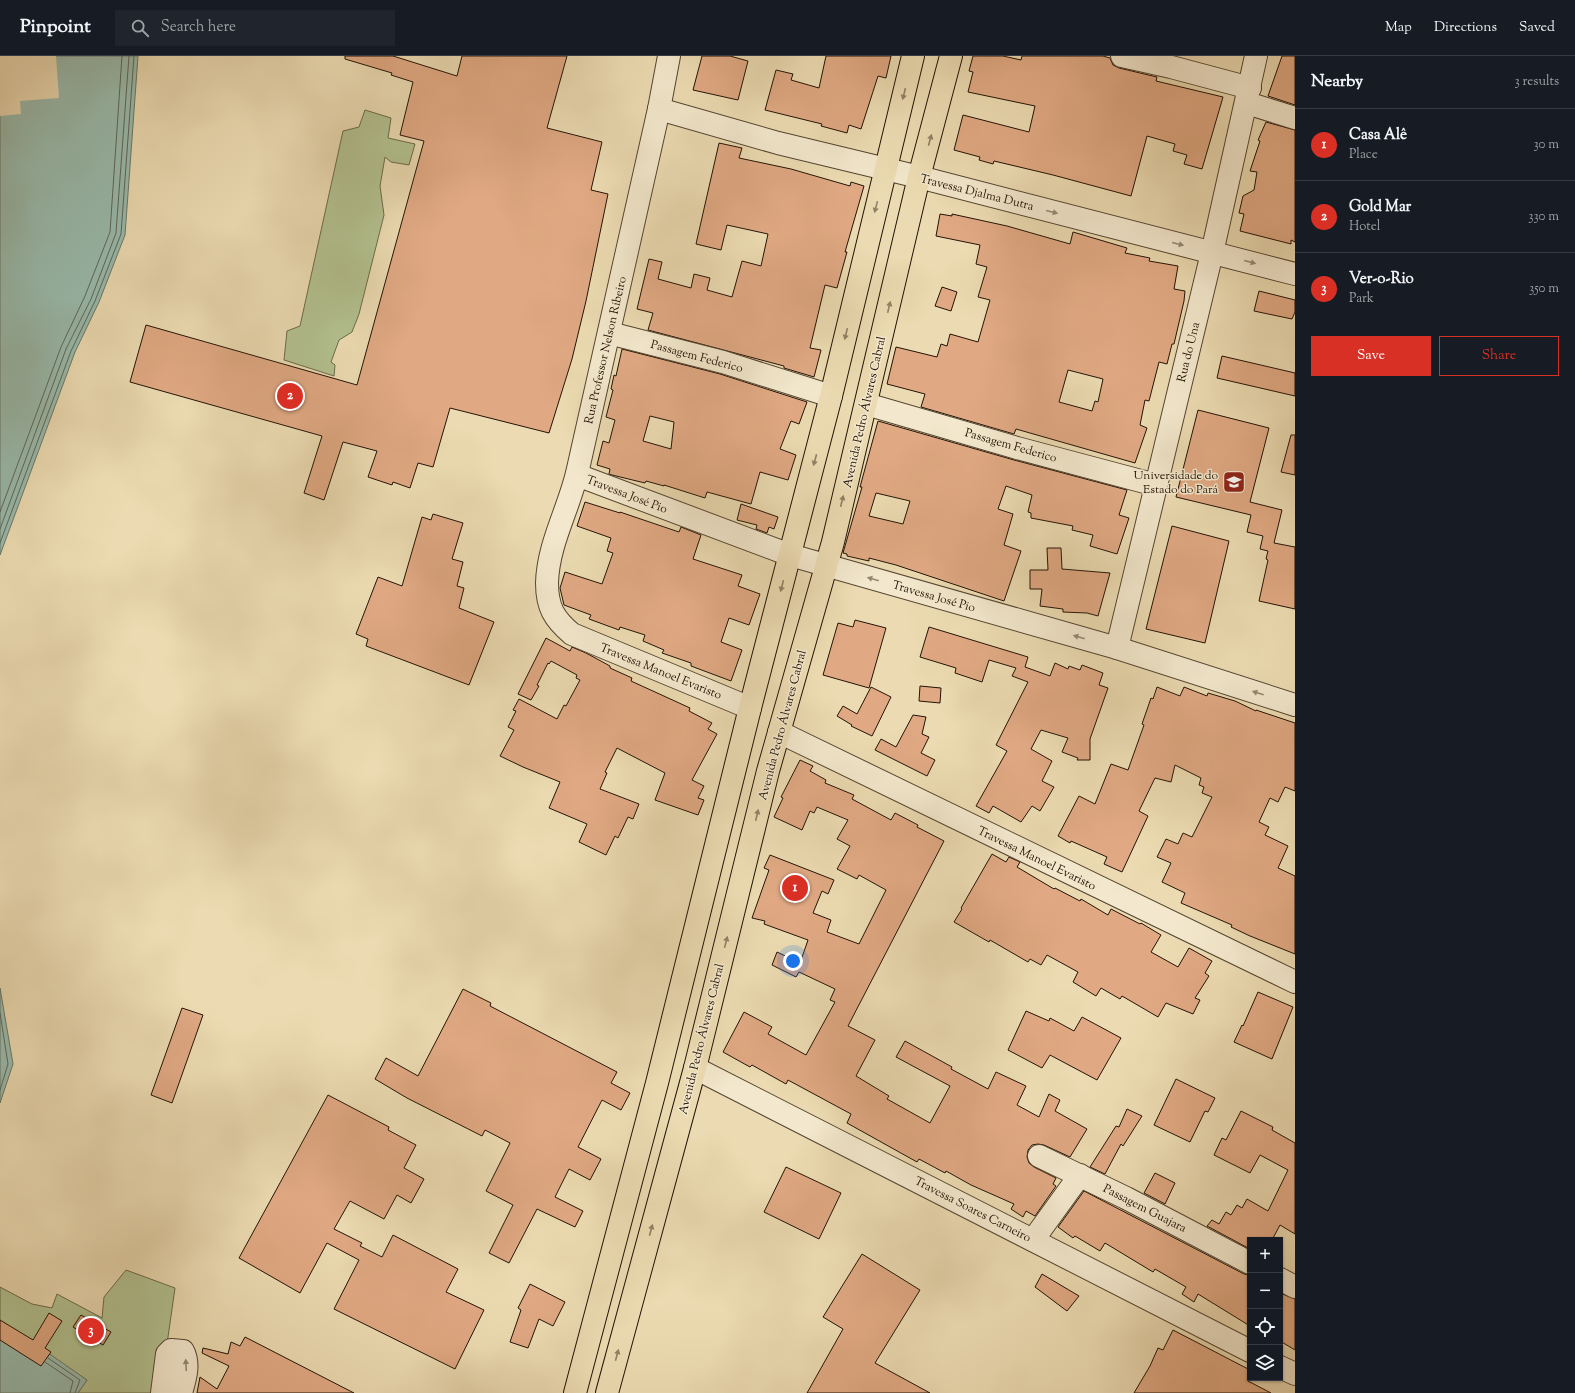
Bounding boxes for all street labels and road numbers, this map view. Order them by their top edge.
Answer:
street label: Travessa Djalma Dutra [918,170,1036,216]
street label: Rua Professor Nelson Ribeiro [580,274,632,426]
street label: Rua do Una [1173,320,1205,384]
street label: Avenida Pedro Álvares Cabral [839,334,891,490]
street label: Passagem Federico [649,336,745,378]
street label: Passagem Federico [963,424,1059,468]
street label: Travessa José Pio [583,471,670,519]
street label: Travessa José Pio [890,576,978,618]
street label: Travessa Manoel Evaristo [597,639,725,705]
street label: Avenida Pedro Álvares Cabral [754,647,812,802]
street label: Travessa Manoel Evaristo [974,822,1099,896]
street label: Avenida Pedro Álvares Cabral [675,961,730,1117]
street label: Travessa Soares Carneiro [911,1173,1035,1247]
street label: Passagem Guajara [1100,1180,1190,1238]

